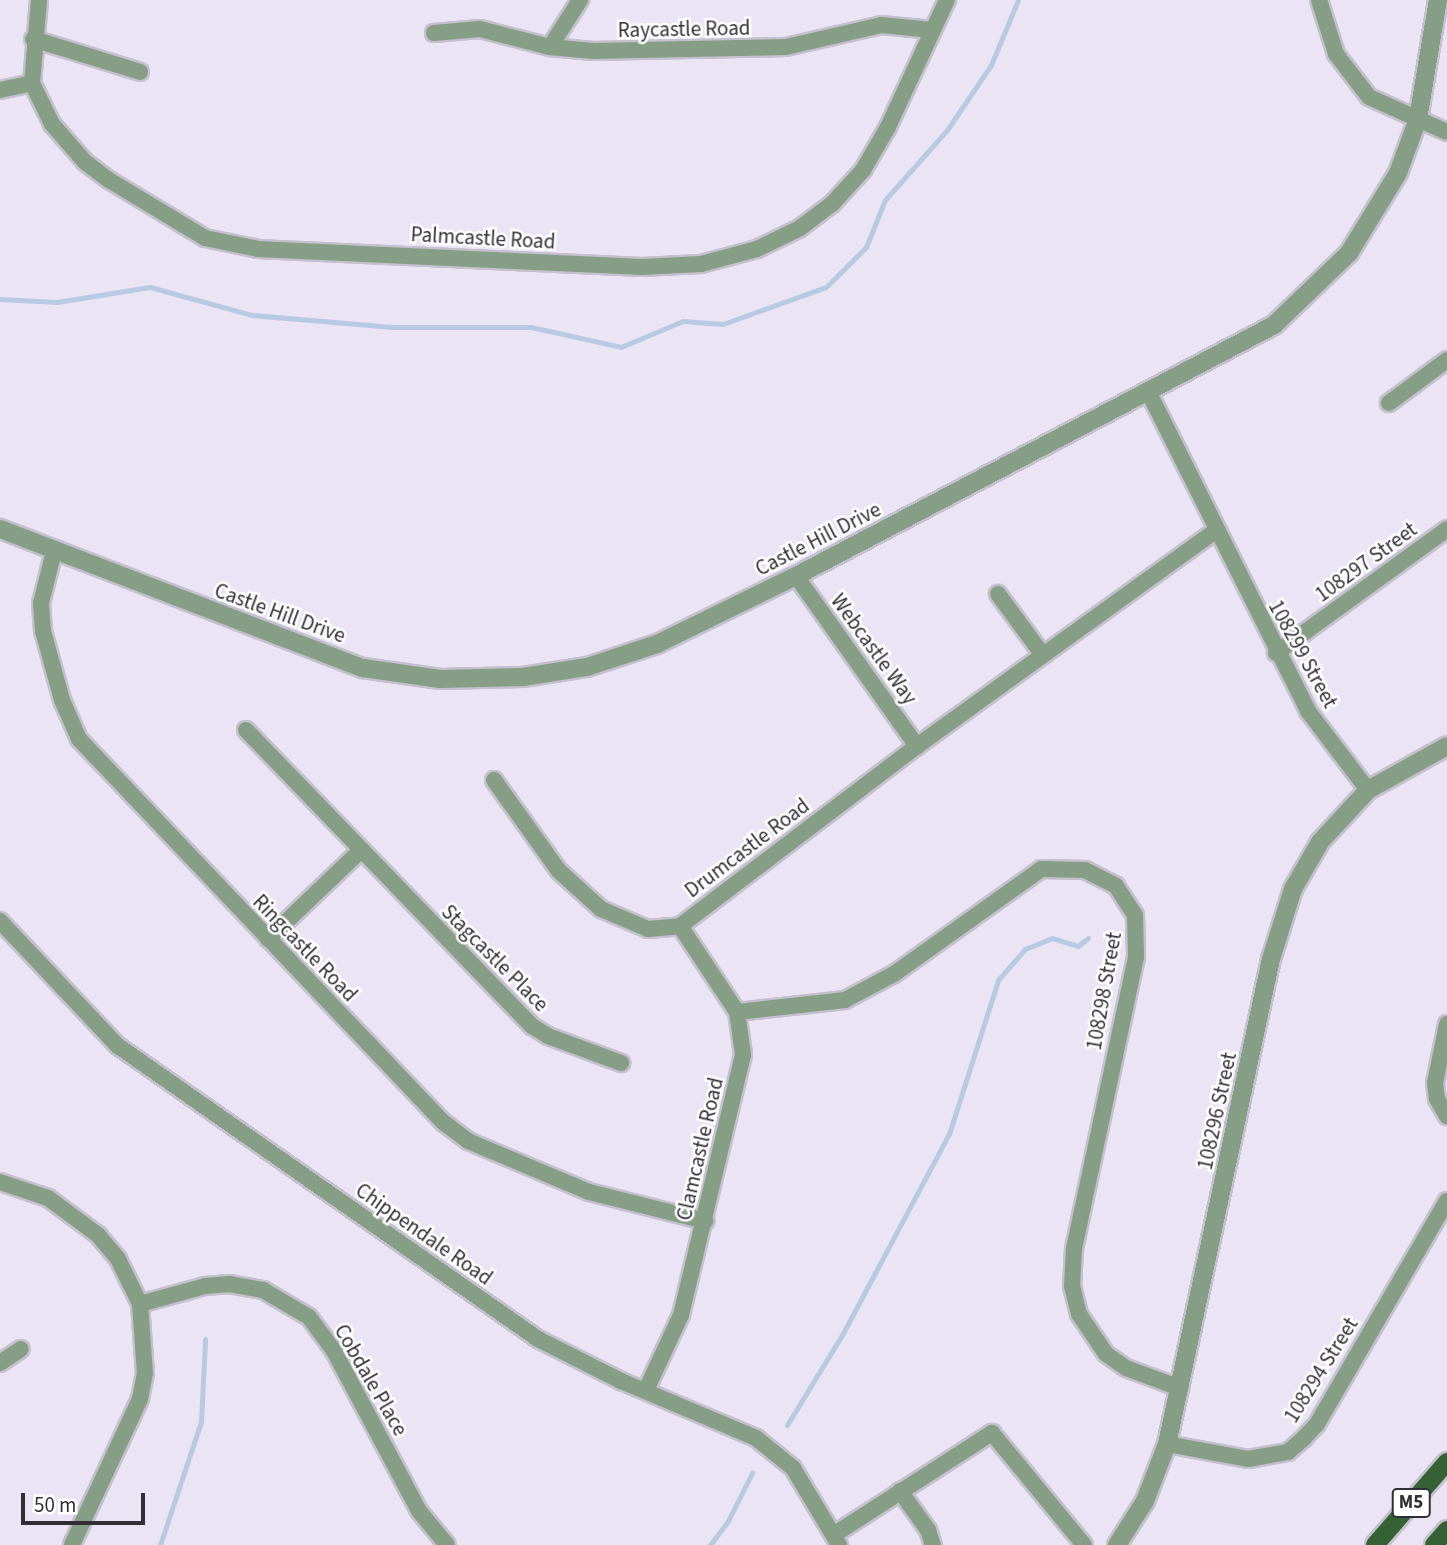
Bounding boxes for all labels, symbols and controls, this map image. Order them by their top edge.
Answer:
street label: Raycastle Road [617,15,751,43]
street label: Palmcastle Road [410,222,556,254]
street label: Castle Hill Drive [751,497,885,581]
street label: 108297 Street [1310,517,1422,607]
street label: Castle Hill Drive [211,578,349,648]
street label: Webcastle Way [825,589,923,709]
street label: 108299 Street [1263,596,1343,712]
street label: Drumcastle Road [680,793,814,903]
street label: Ringcastle Road [248,889,362,1007]
street label: Stagcastle Place [436,899,554,1017]
street label: 108298 Street [1081,930,1127,1052]
street label: 108296 Street [1192,1050,1242,1172]
street label: Clamcastle Road [671,1075,729,1223]
street label: Chippendale Road [351,1177,497,1291]
street label: 108294 Street [1279,1313,1363,1427]
street label: Cobdale Place [329,1320,413,1440]
scale bar [24,1478,149,1522]
road number: M5 [1390,1488,1432,1518]
text: 50 m [34,1490,76,1520]

